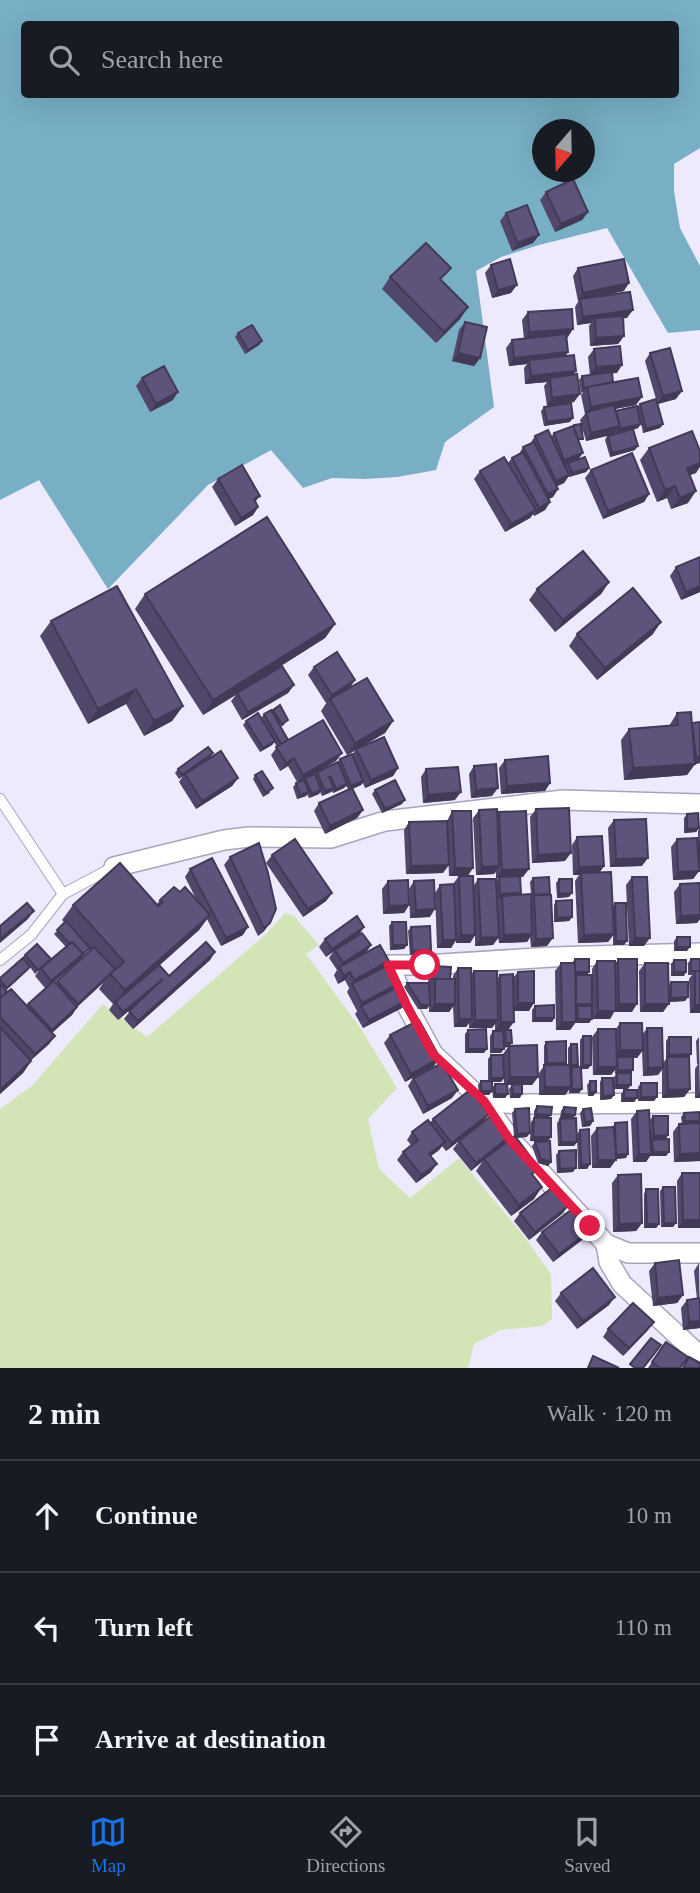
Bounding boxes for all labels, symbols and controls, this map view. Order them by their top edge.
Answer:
search box [21,21,679,98]
icon: search [45,41,83,79]
text: Search here [101,45,223,74]
north arrow [532,119,595,182]
route start [409,949,440,980]
route end [574,1210,605,1241]
text: 2 min [28,1397,101,1430]
text: Walk · 120 m [547,1401,672,1426]
icon: ahead [28,1497,66,1535]
text: Continue [95,1501,198,1530]
text: 10 m [625,1503,672,1528]
icon: left [28,1609,66,1647]
text: Turn left [95,1613,193,1642]
text: 110 m [615,1615,672,1640]
icon: arrive [28,1721,66,1759]
text: Arrive at destination [95,1725,326,1754]
tab: Map [89,1813,127,1877]
tab: Directions [306,1813,385,1877]
tab: Saved [564,1813,611,1877]

